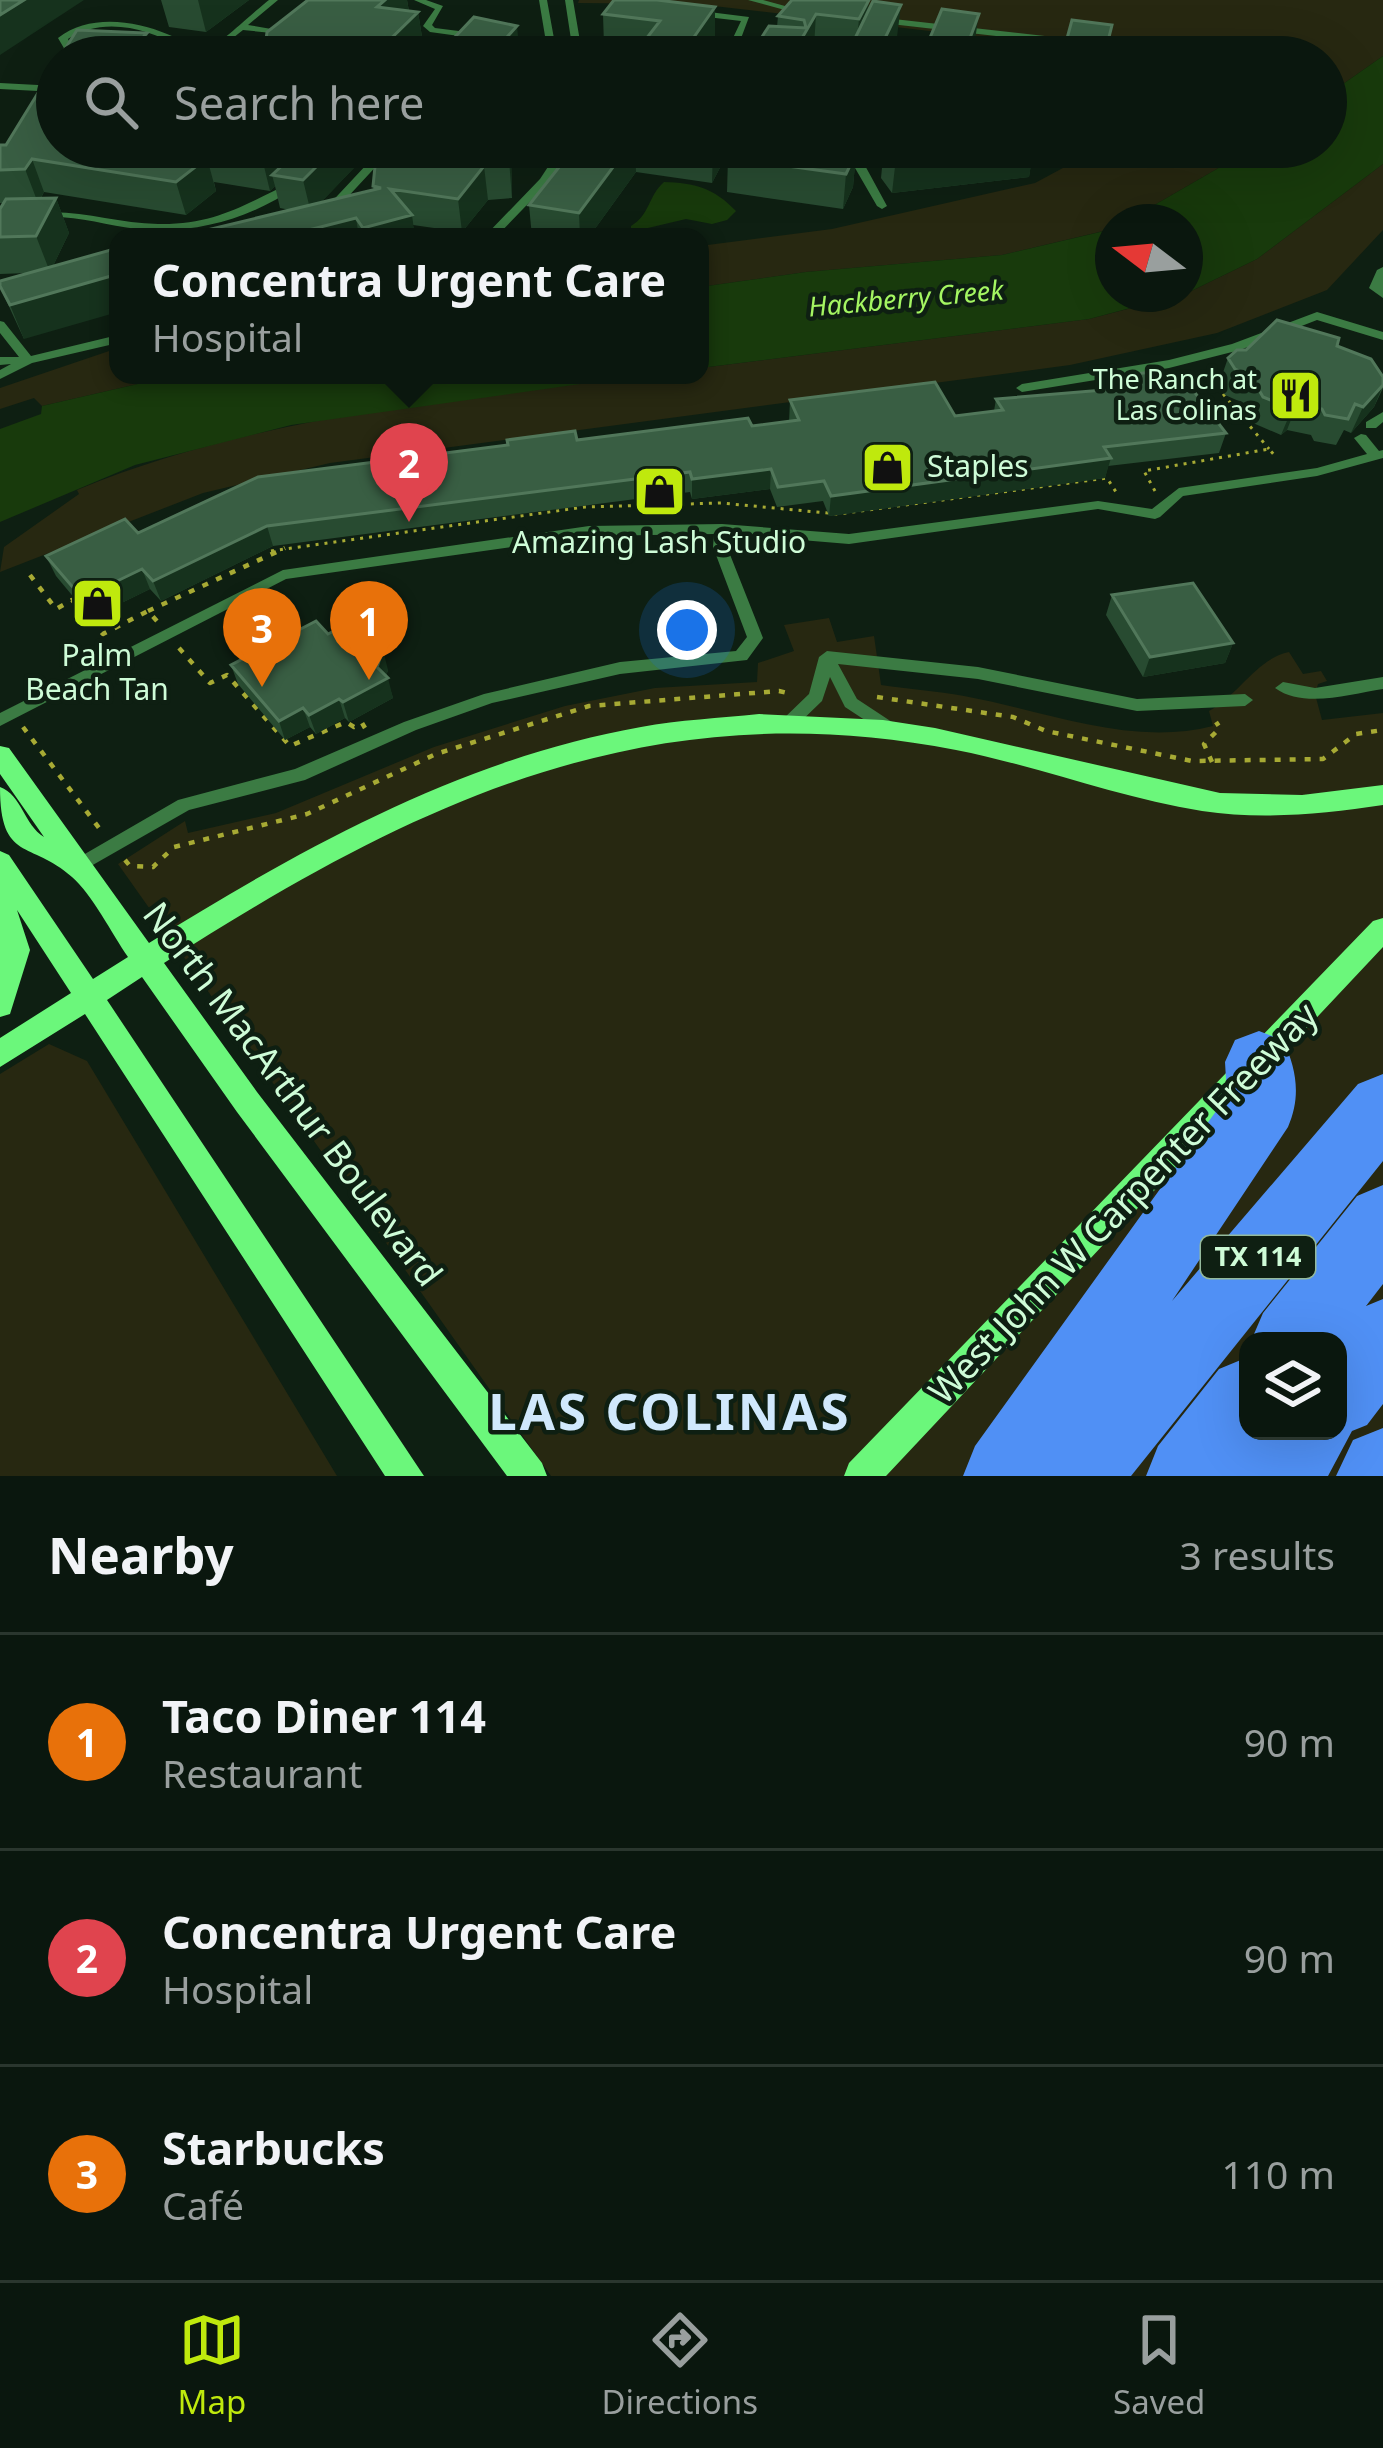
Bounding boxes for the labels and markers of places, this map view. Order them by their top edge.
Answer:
place label: The Ranch at Las Colinas [1093,360,1257,428]
restaurant icon: The Ranch at Las Colinas [1268,368,1324,424]
pin: 2 [370,423,448,522]
shop icon: Staples [860,439,916,495]
place label: Staples [927,445,1029,486]
shop icon: Amazing Lash Studio [631,463,687,519]
place label: Amazing Lash Studio [512,521,806,562]
shop icon: Palm Beach Tan [69,576,125,632]
pin: 1 [330,581,408,680]
pin: 3 [223,588,301,687]
place label: Palm Beach Tan [25,634,169,709]

